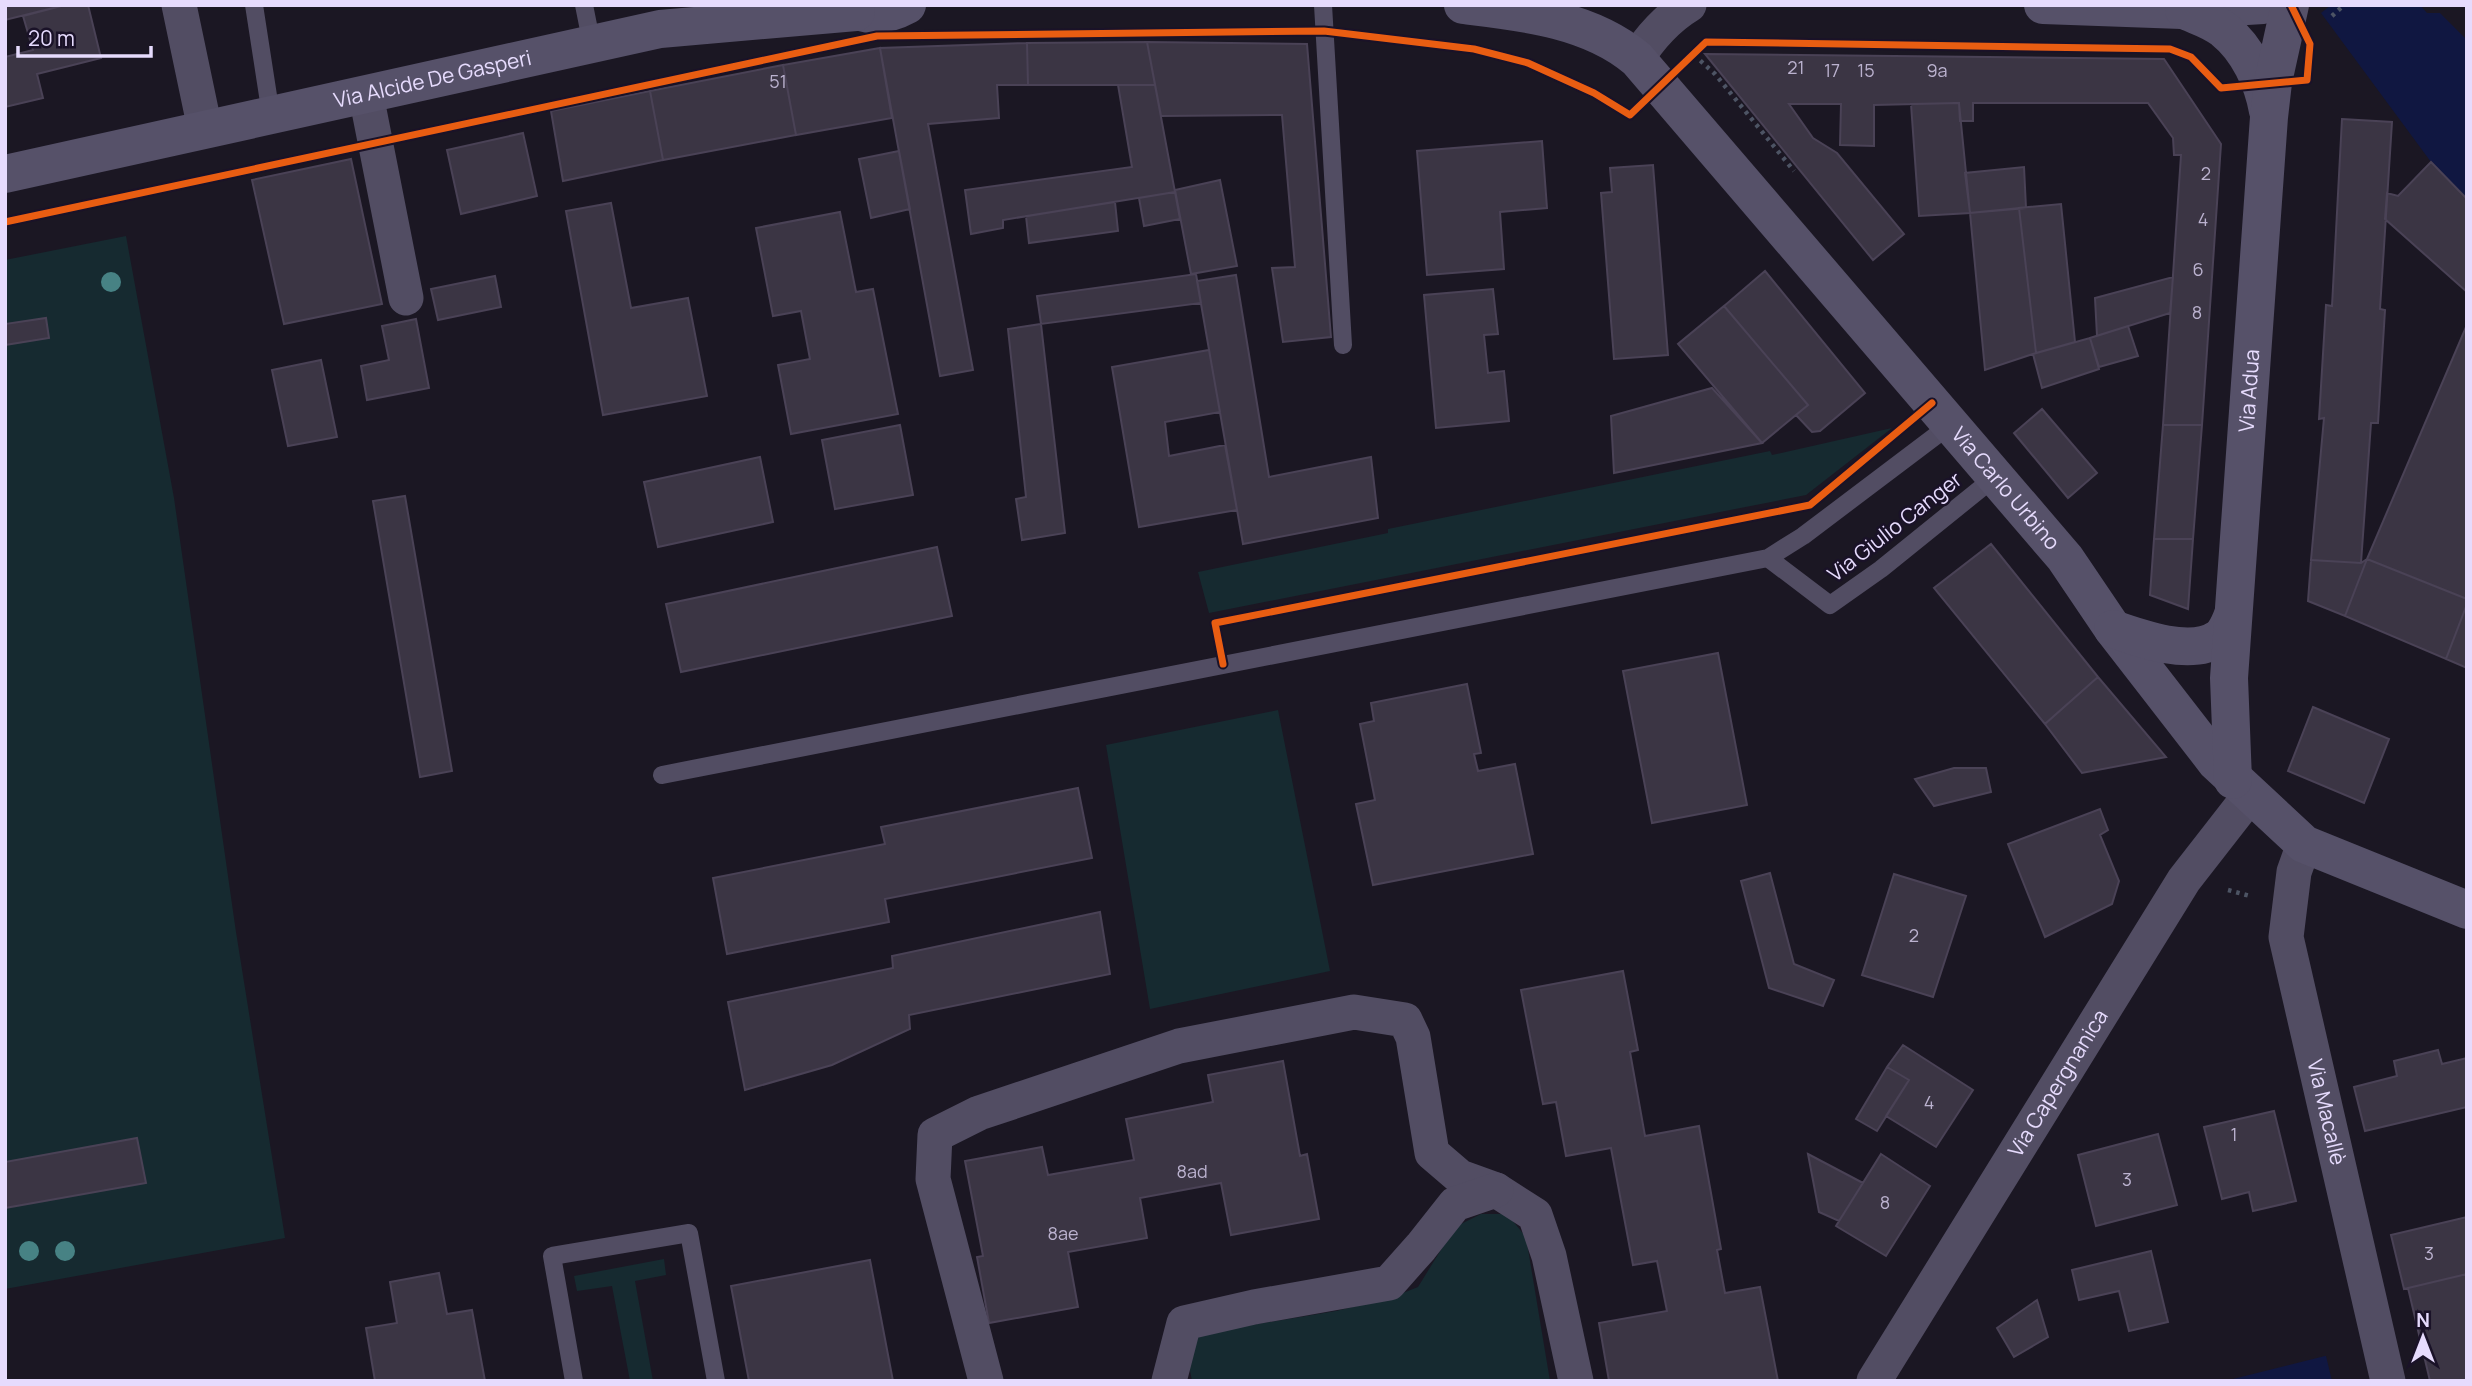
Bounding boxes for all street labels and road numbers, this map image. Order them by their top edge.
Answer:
street label: Via Alcide De Gasperi [331,43,534,114]
street label: Via Adua [2232,348,2265,433]
street label: Via Carlo Urbino [1946,421,2067,555]
street label: Via Giulio Canger [1822,465,1968,587]
street label: Via Capergnanica [2001,1004,2114,1162]
street label: Via Macallè [2302,1056,2353,1168]

